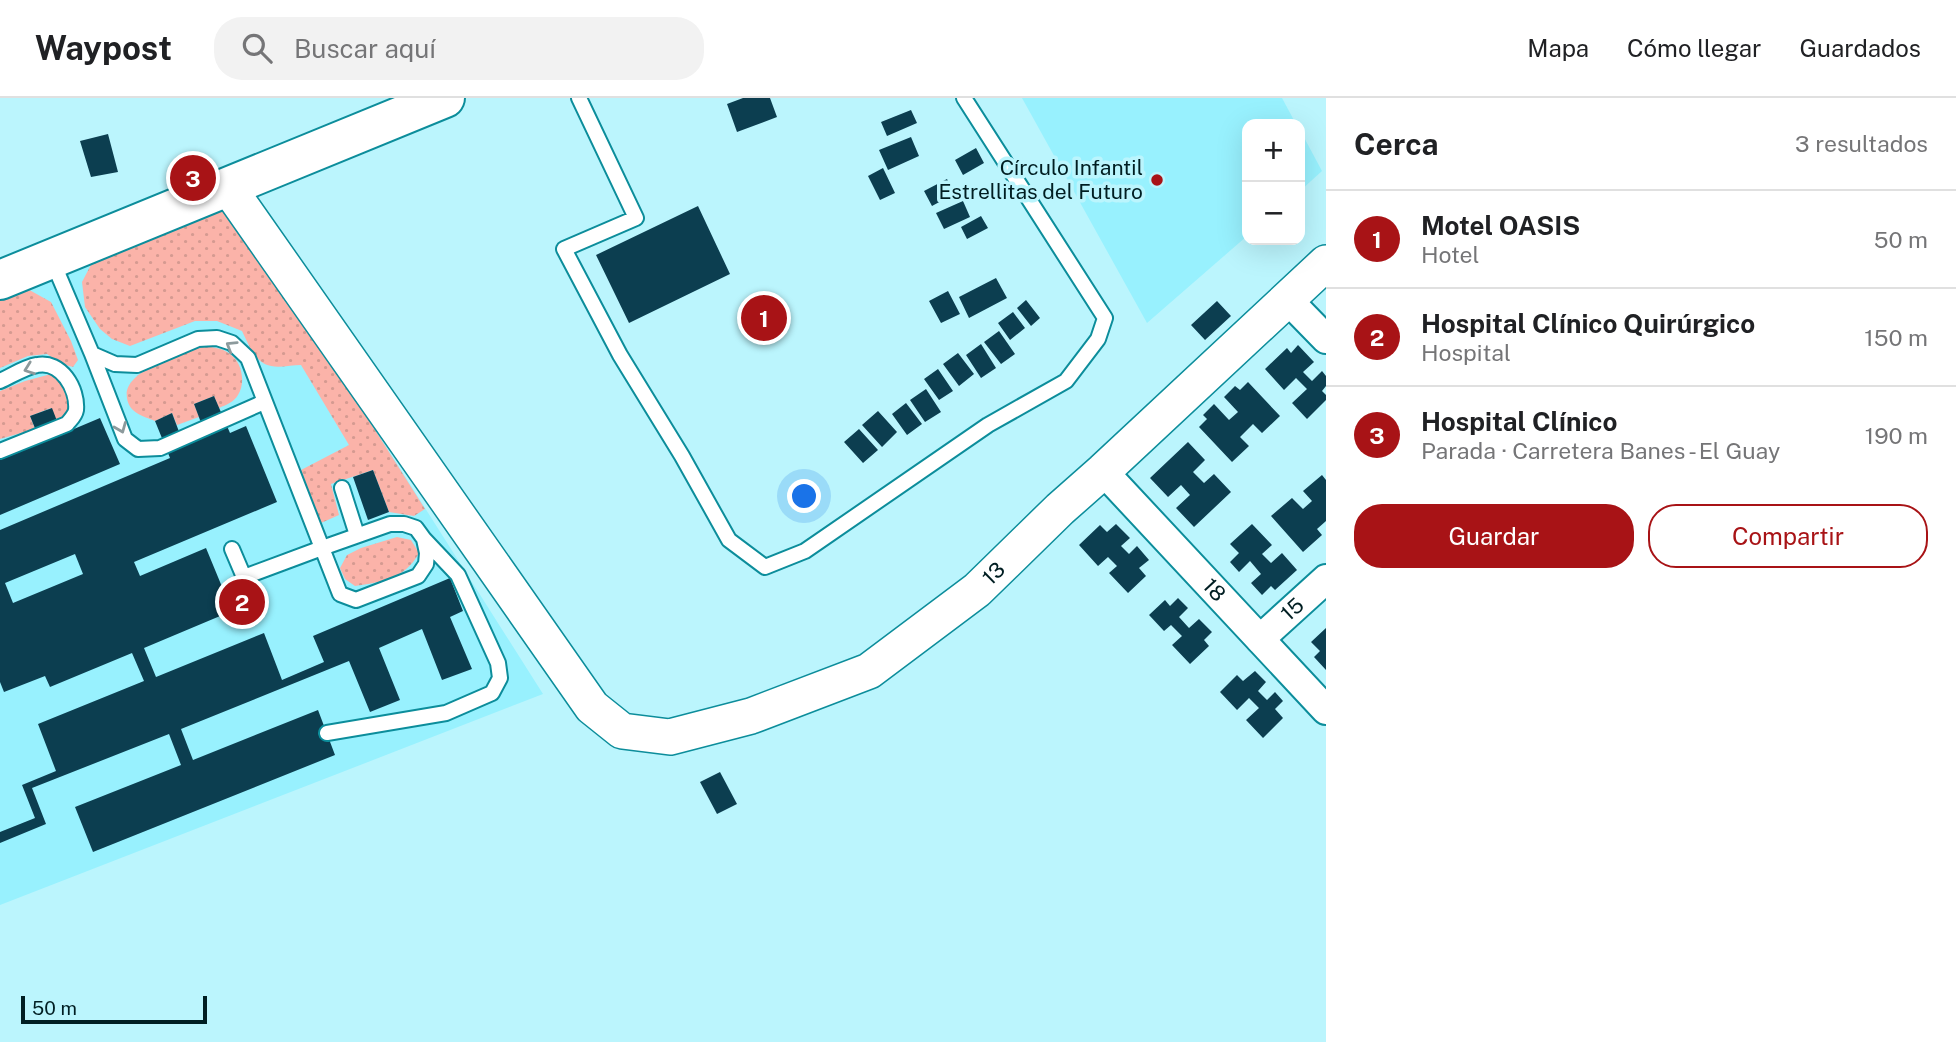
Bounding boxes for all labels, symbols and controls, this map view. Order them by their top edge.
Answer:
search box [214,17,704,80]
text: Waypost [35,29,172,67]
icon: search [238,29,276,67]
text: Buscar aquí [294,33,436,64]
text: Mapa [1527,34,1589,62]
text: Cómo llegar [1627,34,1761,62]
text: Guardados [1799,34,1921,62]
map controls [1242,119,1305,245]
button: + [1242,119,1305,182]
text: Cerca [1354,126,1439,162]
text: 3 resultados [1795,130,1928,157]
pin: 3 [170,152,216,204]
place label: Círculo Infantil Estrellitas del Futuro [939,155,1143,204]
marker: Círculo Infantil Estrellitas del Futuro [1149,172,1165,188]
button: − [1242,182,1305,245]
text: Motel OASIS [1421,210,1580,241]
text: 1 [1372,226,1382,253]
text: 50 m [1874,226,1928,253]
text: Hotel [1421,241,1480,268]
pin: 1 [741,292,787,344]
text: Hospital Clínico Quirúrgico [1421,308,1755,339]
text: 2 [1370,324,1384,351]
text: 150 m [1864,324,1928,351]
text: Hospital [1421,339,1511,366]
one-way arrow [226,341,239,354]
one-way arrow [23,361,36,375]
text: Hospital Clínico [1421,406,1618,437]
one-way arrow [113,420,127,433]
text: 3 [1369,422,1385,449]
text: 190 m [1865,422,1928,449]
text: Parada · Carretera Banes - El Guay [1421,437,1780,464]
your location [787,479,821,513]
button: Guardar [1354,504,1634,568]
button: Compartir [1648,504,1928,568]
street label: 13 [977,557,1010,590]
street label: 18 [1198,573,1231,606]
pin: 2 [219,576,265,628]
street label: 15 [1276,592,1309,626]
scale bar [21,993,206,1025]
text: 50 m [32,997,77,1019]

